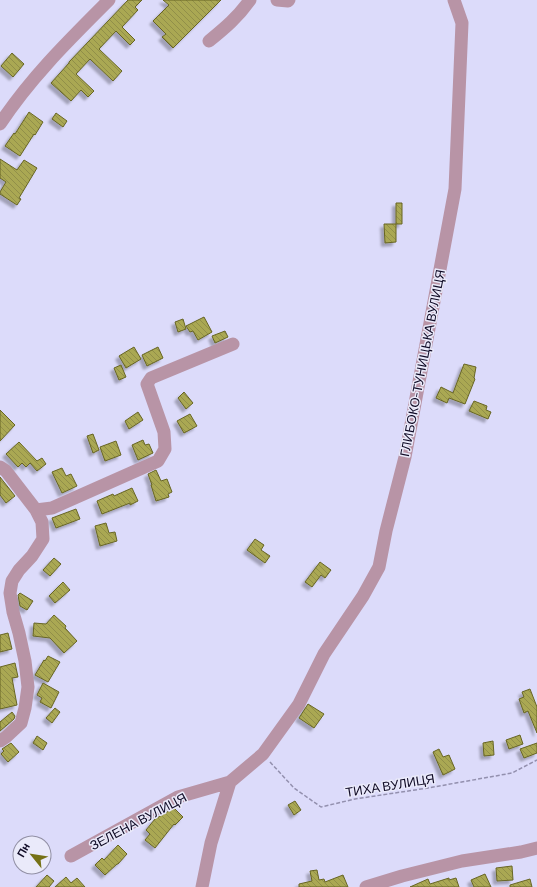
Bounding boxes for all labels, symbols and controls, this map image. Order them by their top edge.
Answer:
street label: ГЛИБОКО-ТУНИЦЬКА ВУЛИЦЯ [396,268,448,458]
street label: ТИХА ВУЛИЦЯ [344,770,436,800]
street label: ЗЕЛЕНА ВУЛИЦЯ [87,789,189,853]
north arrow [12,835,52,875]
text: Пн [14,840,32,859]

